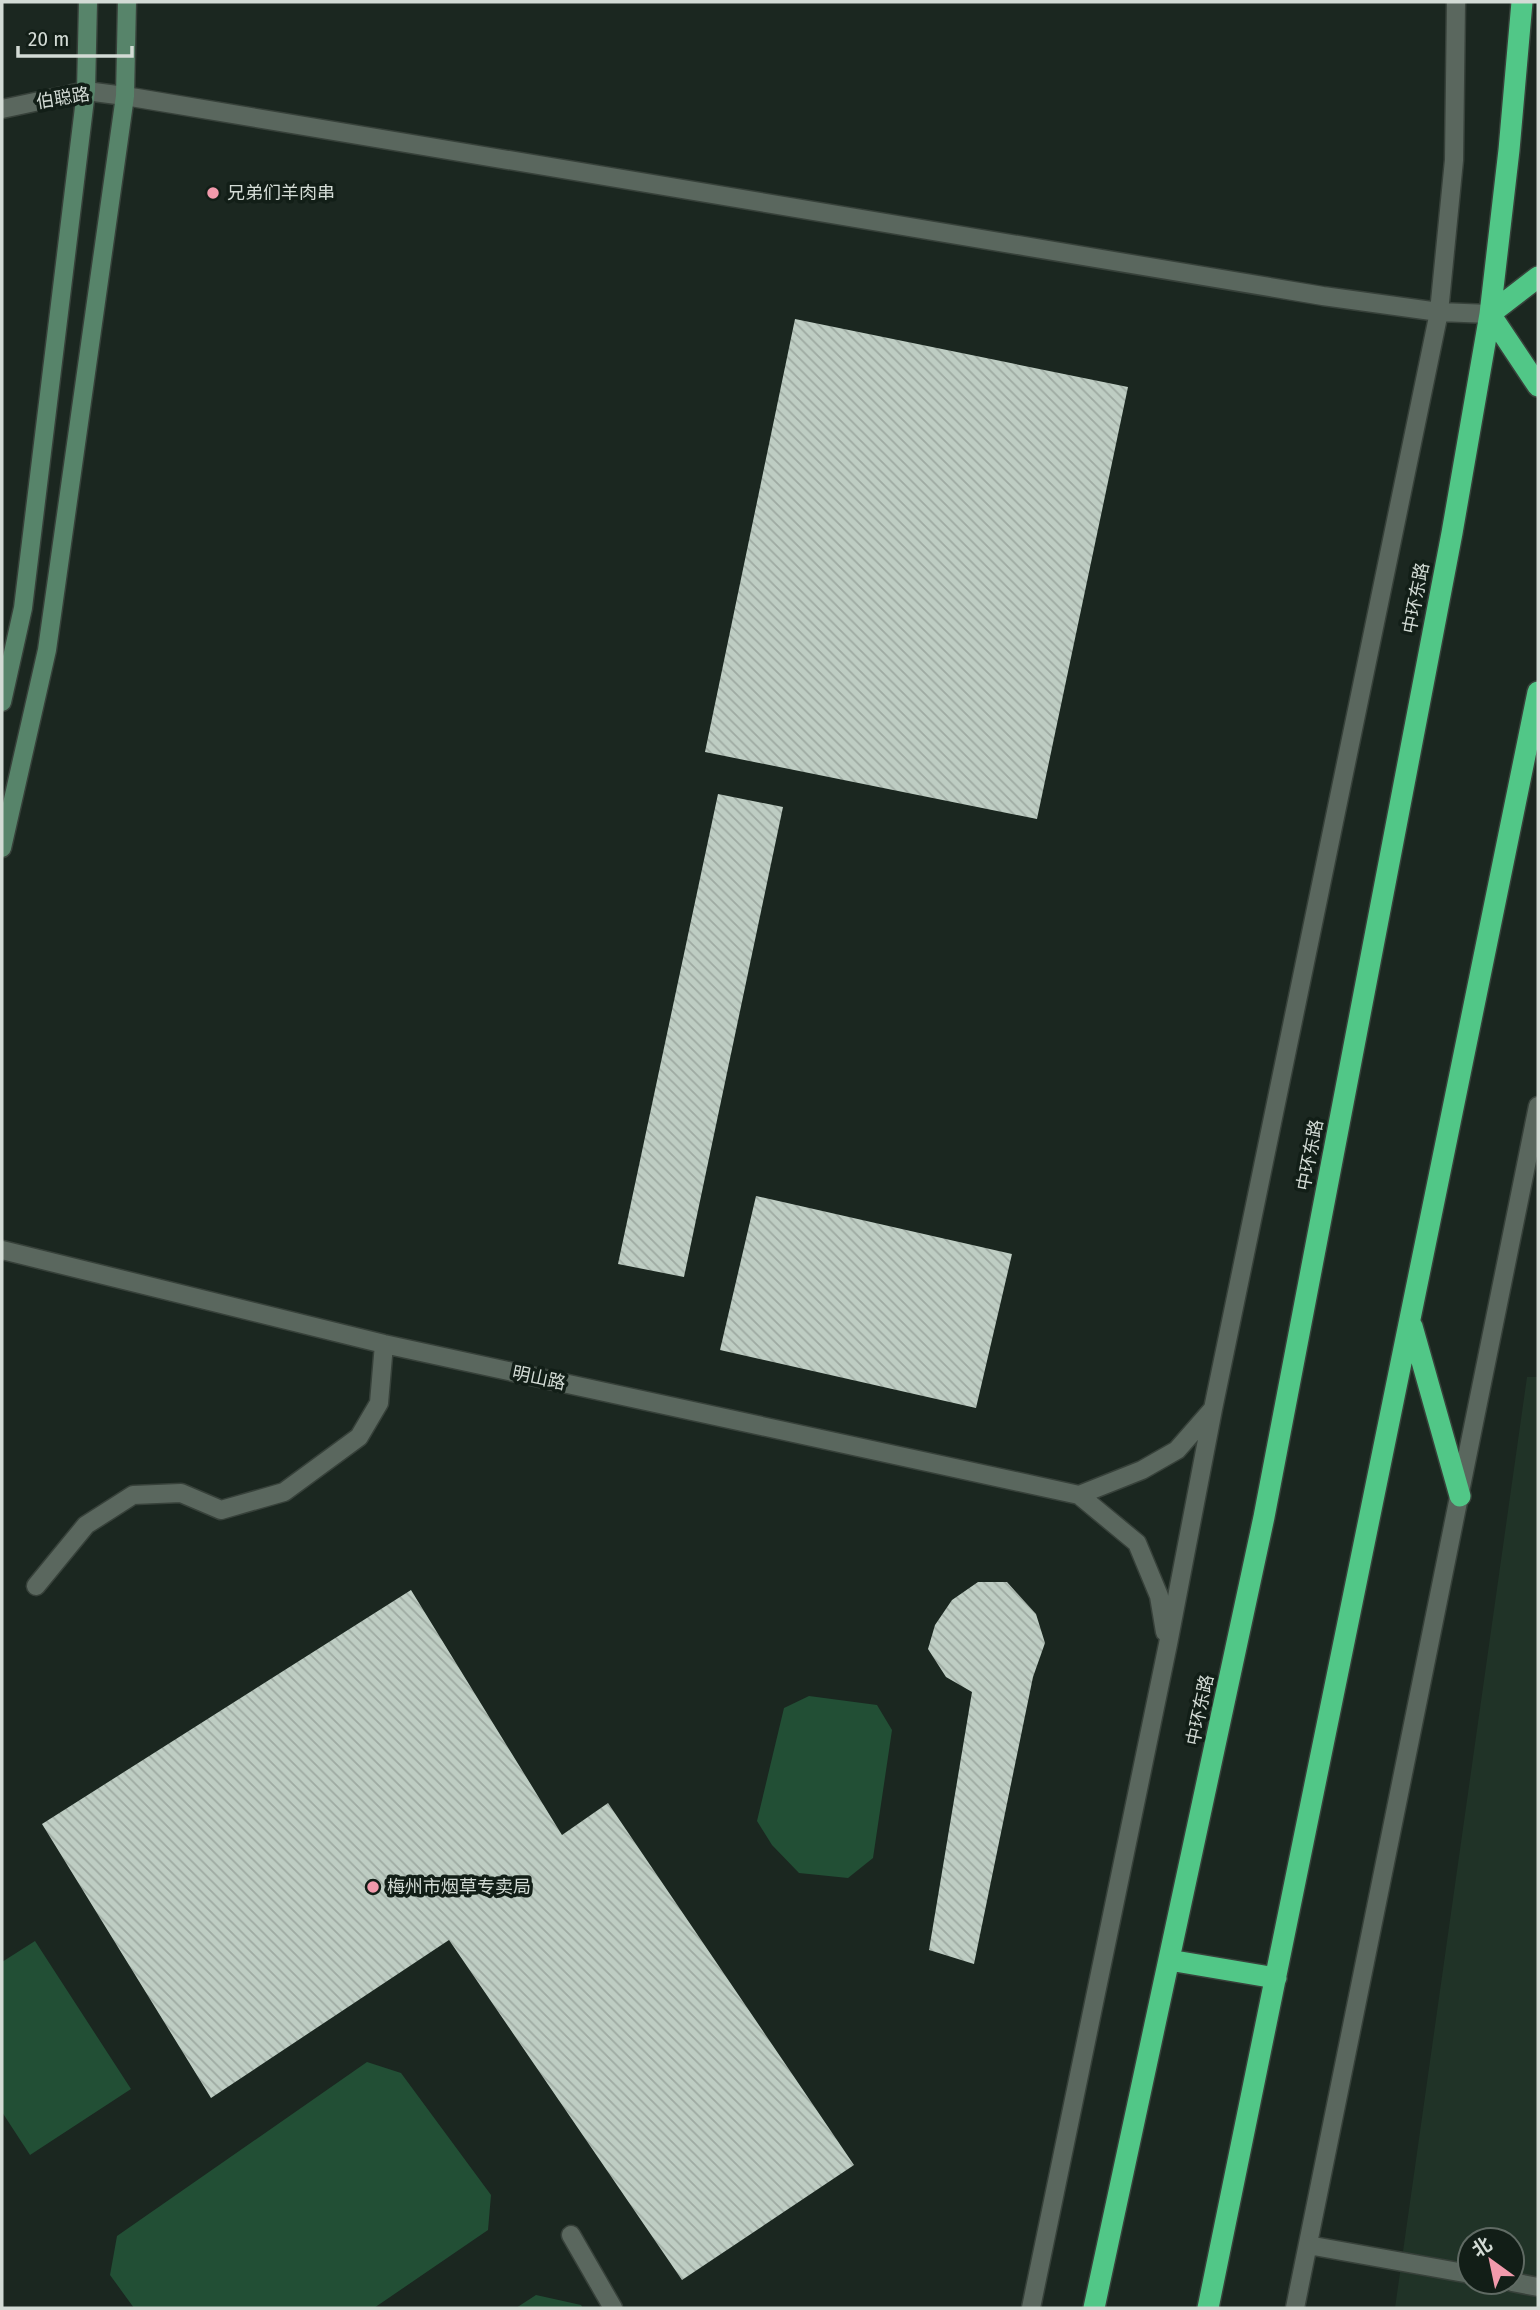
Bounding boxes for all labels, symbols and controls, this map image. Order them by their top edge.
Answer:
scale bar [18,14,131,58]
text: 20 m [28,26,69,52]
street label: 伯聪路 [35,83,91,113]
place label: 兄弟们羊肉串 [227,182,335,204]
marker: 兄弟们羊肉串 [205,185,221,201]
street label: 中环东路 [1398,561,1434,635]
street label: 中环东路 [1292,1118,1328,1192]
street label: 明山路 [510,1362,568,1394]
street label: 中环东路 [1182,1672,1218,1748]
place label: 梅州市烟草专卖局 [387,1876,531,1898]
marker: 梅州市烟草专卖局 [365,1879,381,1895]
north arrow [1456,2226,1526,2296]
text: 北 [1468,2232,1496,2262]

